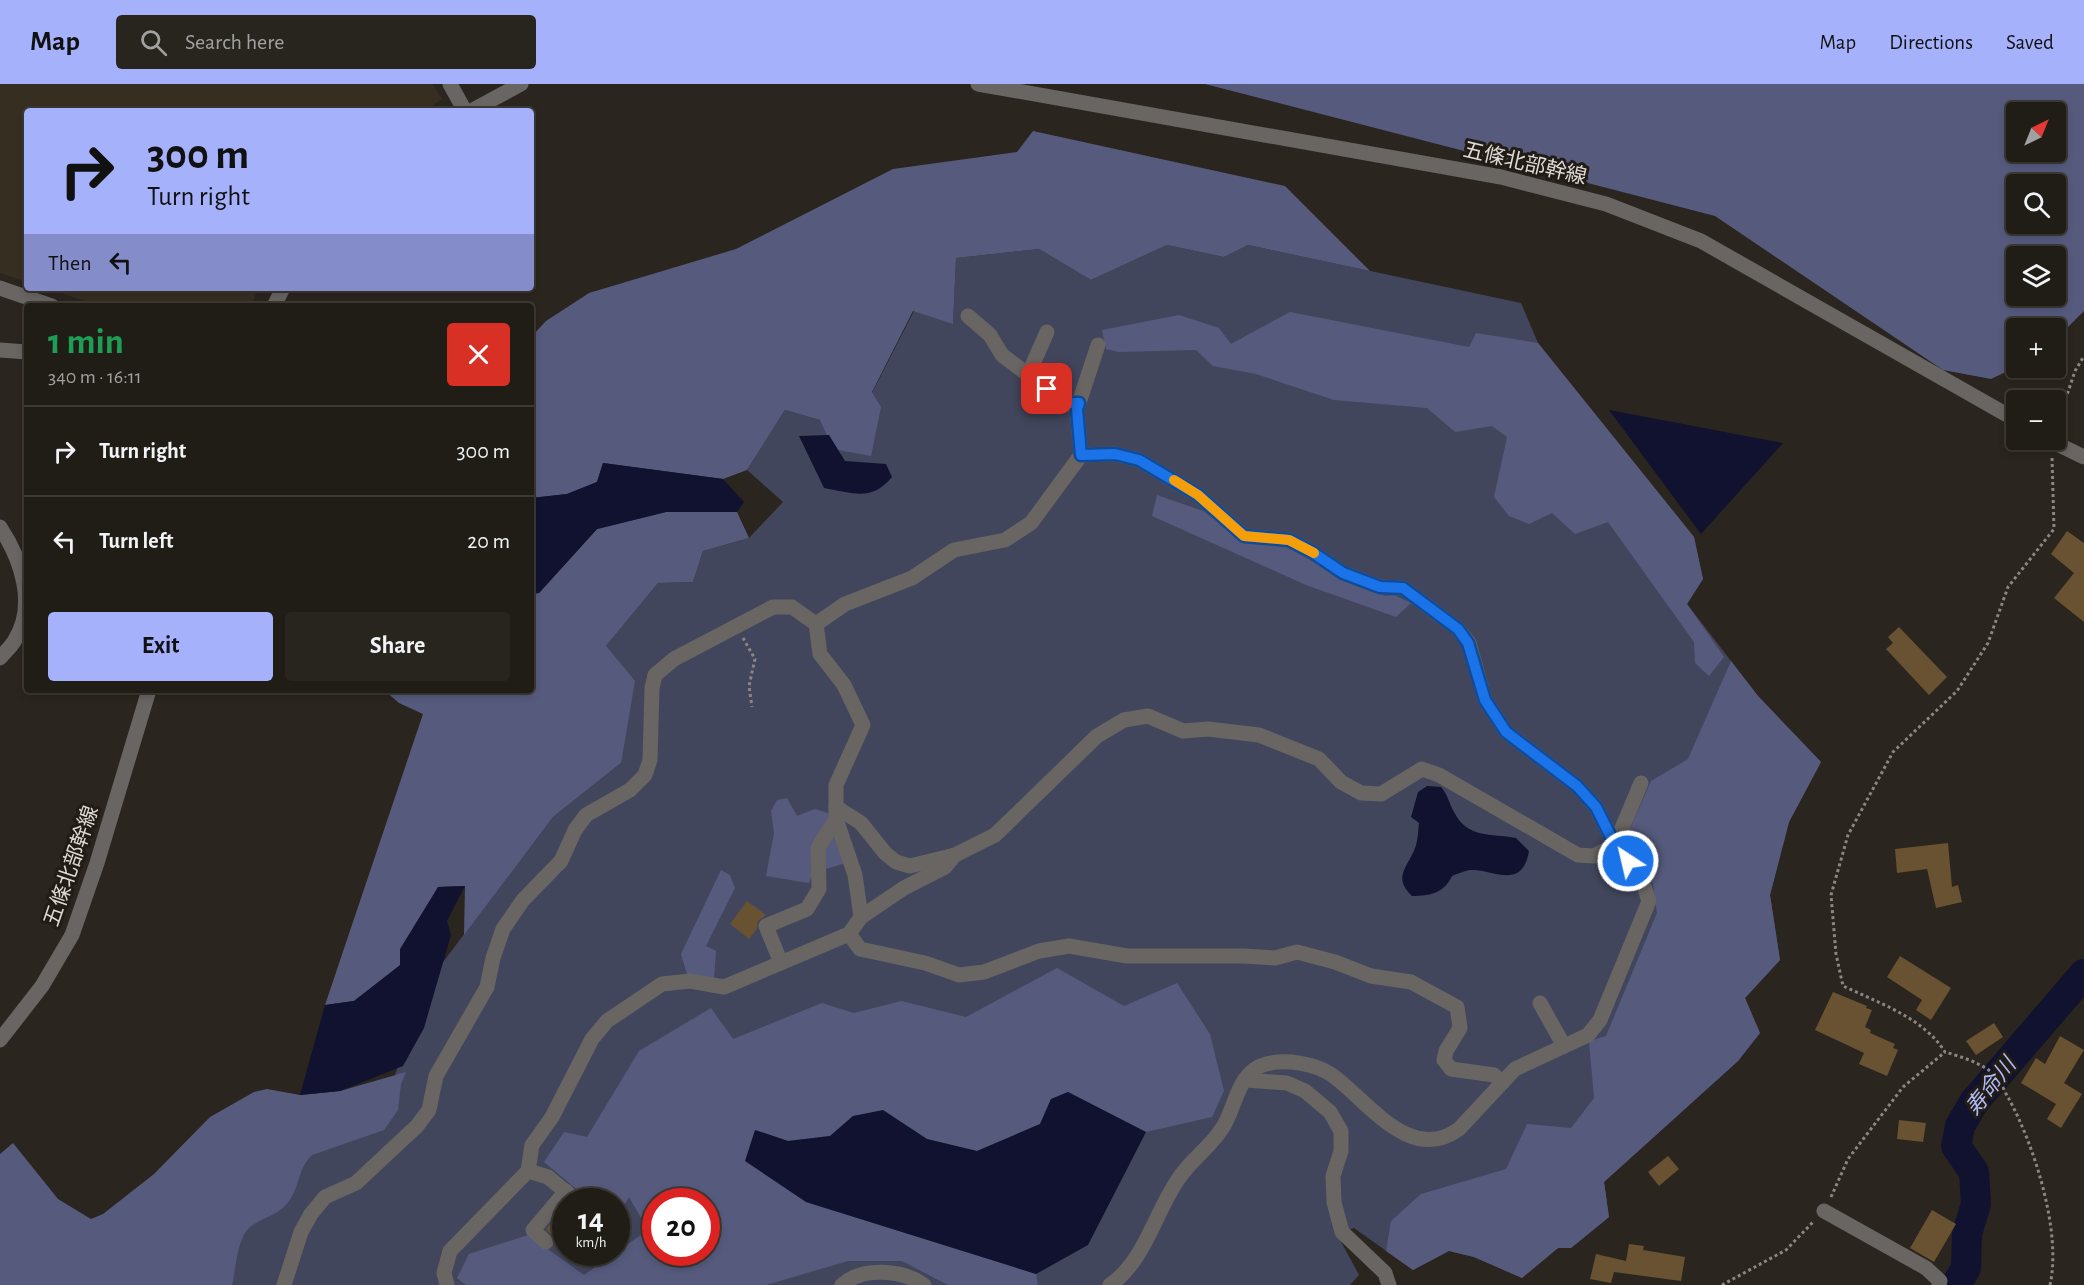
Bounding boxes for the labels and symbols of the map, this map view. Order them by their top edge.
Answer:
north arrow [2006,102,2066,162]
street label: 五條北部幹線 [1461,138,1589,188]
pin [1021,363,1072,414]
street label: 五條北部幹線 [40,803,102,929]
position arrow [1596,829,1660,893]
water label: 寿命川 [1961,1052,2021,1119]
speed limit sign: 20 [642,1188,720,1266]

